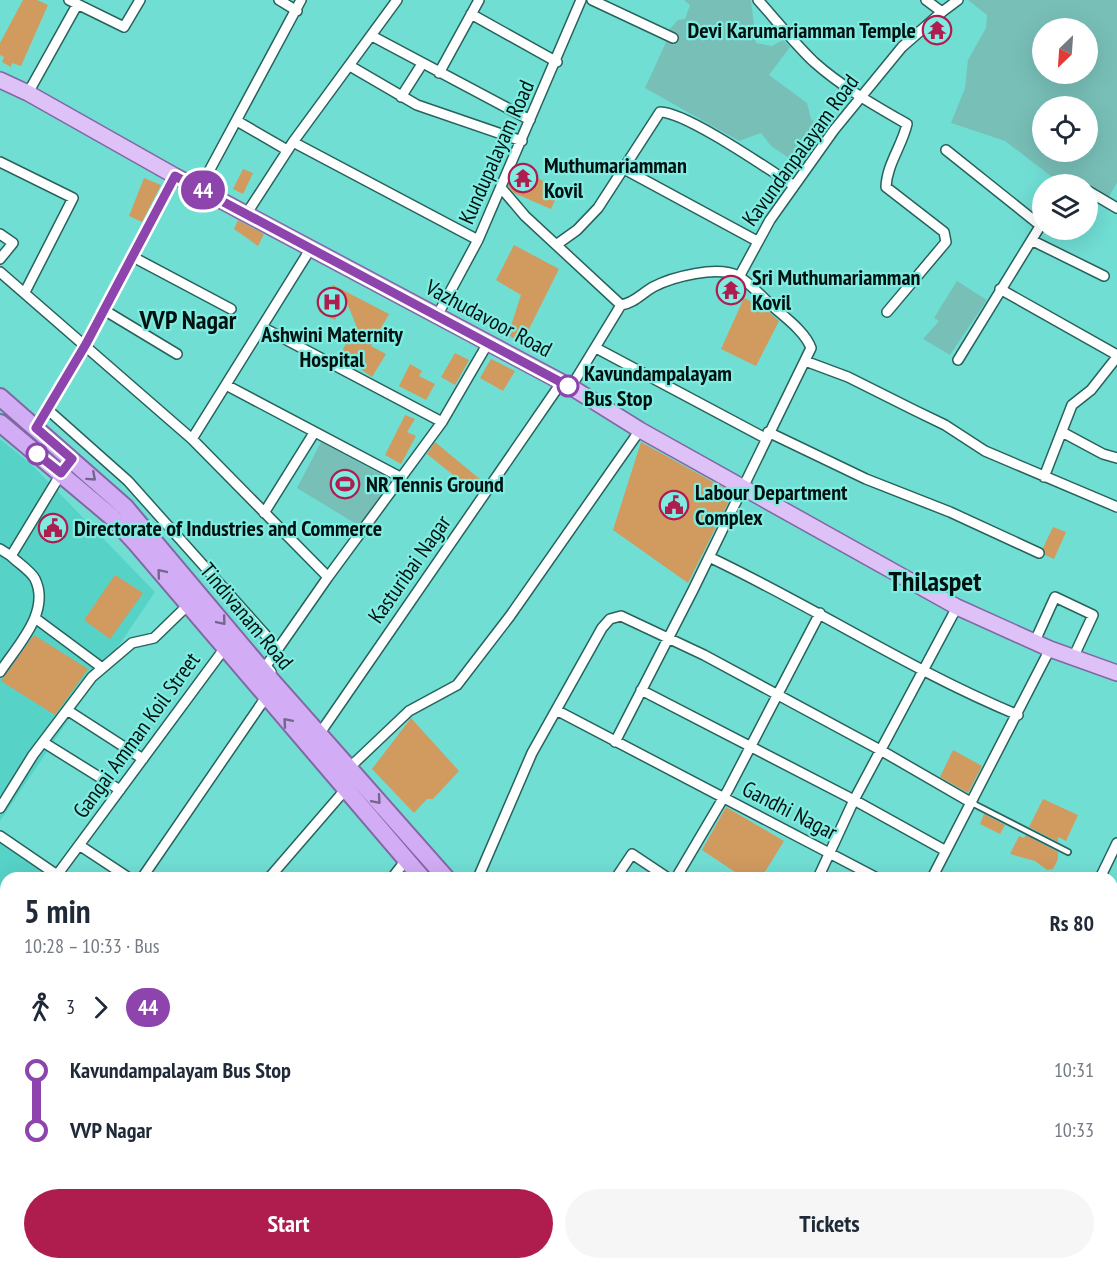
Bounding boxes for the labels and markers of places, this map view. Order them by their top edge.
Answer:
temple icon: Devi Karumariamman Temple [921,14,953,46]
place label: Devi Karumariamman Temple [687,16,916,44]
place label: Muthumariamman Kovil [544,151,687,204]
temple icon: Muthumariamman Kovil [507,162,539,194]
place label: Sri Muthumariamman Kovil [752,263,920,316]
temple icon: Sri Muthumariamman Kovil [715,274,747,306]
hospital icon: Ashwini Maternity Hospital [316,286,348,318]
place label: Ashwini Maternity Hospital [260,320,404,373]
place label: Kavundampalayam Bus Stop [584,359,732,412]
marker: Kavundampalayam Bus Stop [557,375,579,397]
unlabelled marker [26,443,48,465]
sports icon: NR Tennis Ground [329,468,361,500]
place label: NR Tennis Ground [366,470,504,498]
place label: Labour Department Complex [695,478,848,531]
public building icon: Labour Department Complex [658,489,690,521]
public building icon: Directorate of Industries and Commerce [37,512,69,544]
place label: Directorate of Industries and Commerce [74,514,382,542]

